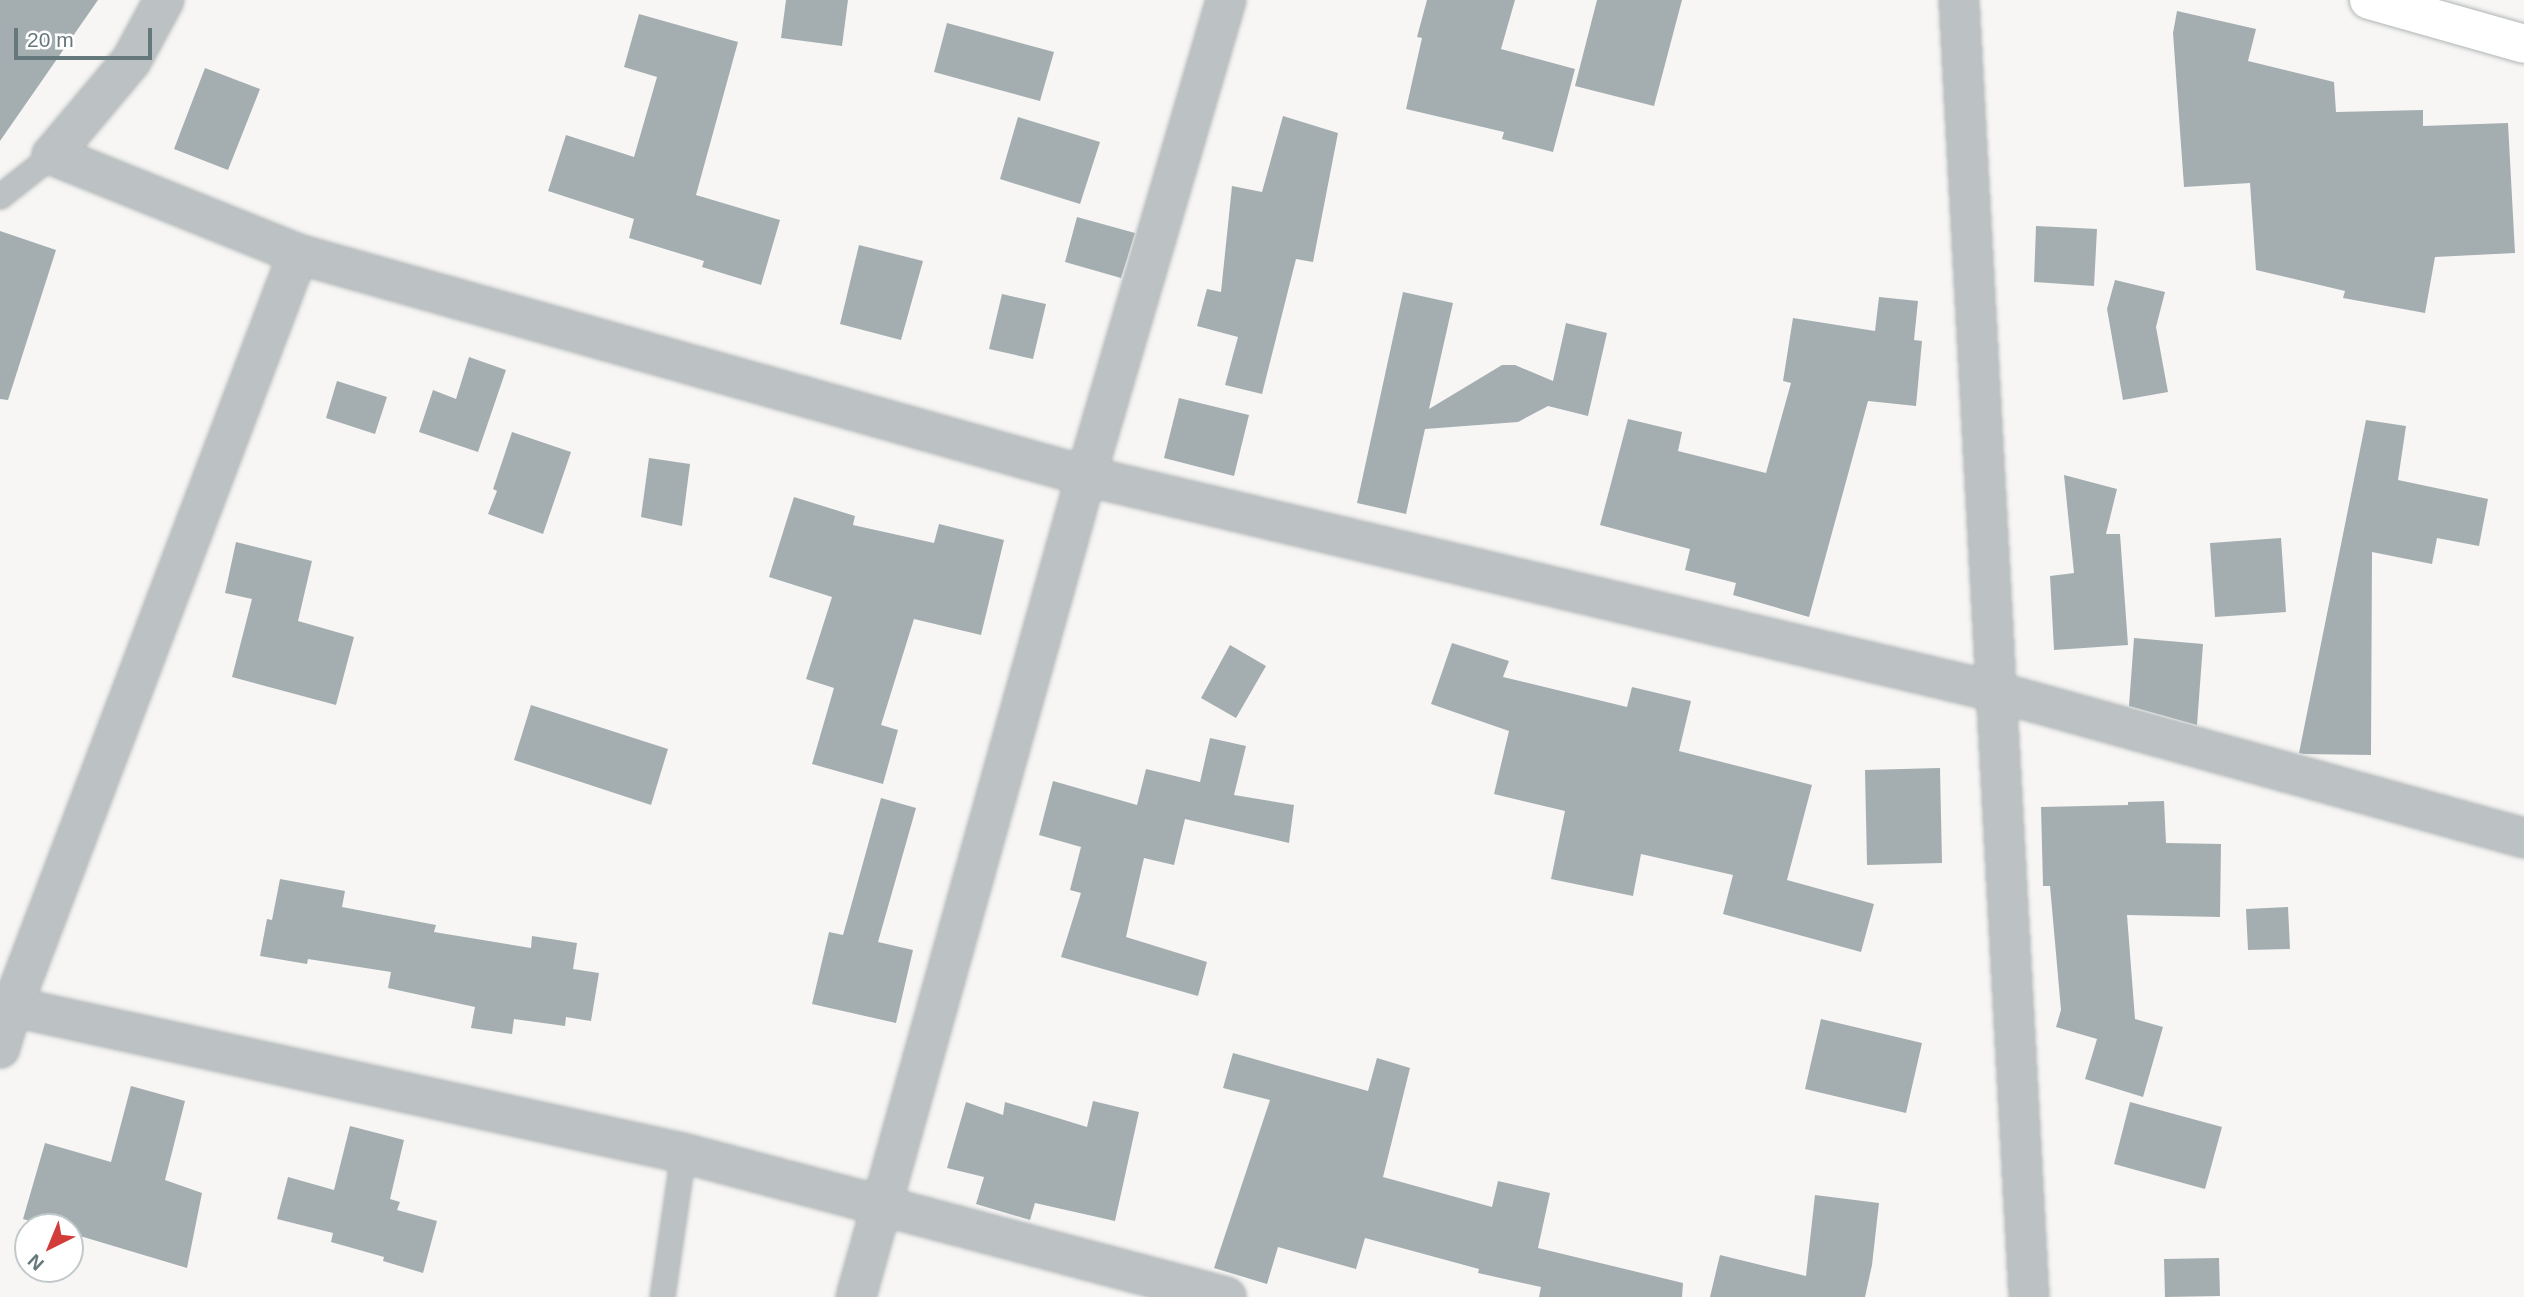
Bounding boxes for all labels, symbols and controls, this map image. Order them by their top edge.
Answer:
scale bar [18,14,156,58]
text: 20 m [27,28,74,51]
north arrow [14,1213,84,1283]
text: N [24,1250,48,1275]

